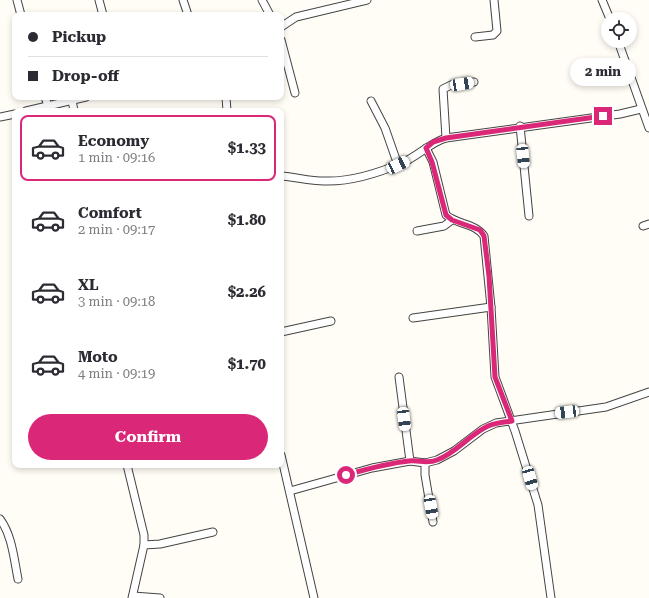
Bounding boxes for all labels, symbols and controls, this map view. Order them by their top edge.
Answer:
map controls [601,12,637,48]
button: locate [601,12,637,48]
text: Pickup [52,28,106,46]
callout: 2 min [570,58,636,86]
text: 2 min [585,64,621,79]
text: Drop-off [52,67,119,85]
car [449,76,475,92]
route end [594,107,612,125]
icon: car [30,130,66,166]
text: Economy [78,132,149,150]
text: $1.33 [228,139,266,157]
car [516,143,530,169]
text: 1 min · 09:16 [78,150,155,165]
car [385,154,411,176]
icon: car [30,202,66,238]
text: Comfort [78,204,142,222]
text: $1.80 [228,211,266,229]
text: 2 min · 09:17 [78,222,155,237]
icon: car [30,274,66,310]
text: XL [78,276,99,294]
text: $2.26 [228,283,266,301]
text: 3 min · 09:18 [78,294,155,309]
icon: car [30,346,66,382]
text: Moto [78,348,118,366]
text: $1.70 [228,355,266,373]
text: 4 min · 09:19 [78,366,155,381]
car [554,405,580,419]
car [397,406,411,432]
button: Confirm [28,414,268,460]
car [521,465,539,491]
route start [337,466,355,484]
car [423,494,439,520]

